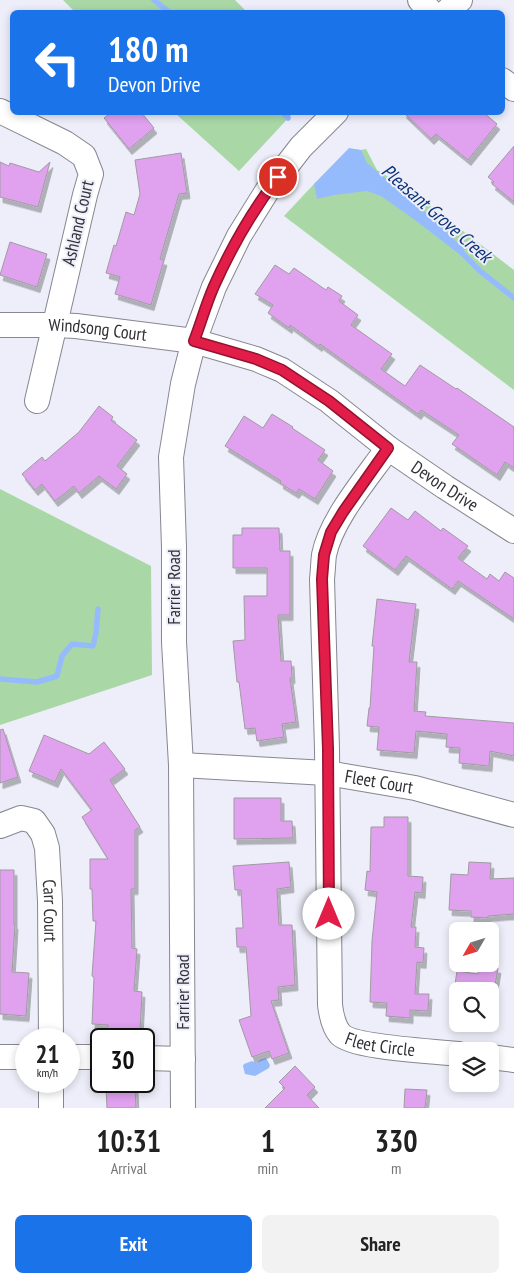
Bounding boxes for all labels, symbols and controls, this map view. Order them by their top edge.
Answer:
text: 180 m [108,26,189,72]
icon: left [25,30,90,95]
text: Devon Drive [108,70,201,98]
pin [257,156,299,198]
water label: Pleasant Grove Creek [377,159,499,269]
icon: arrive [264,163,292,191]
street label: Ashland Court [57,178,99,268]
street label: Windsong Court [49,313,148,346]
street label: Devon Drive [407,455,483,516]
street label: Farrier Road [162,549,185,625]
street label: Fleet Court [343,764,415,799]
street label: Carr Court [38,879,62,942]
position arrow [302,887,354,939]
north arrow [449,922,499,972]
map controls [449,922,499,1092]
street label: Farrier Road [171,954,194,1030]
button: search [449,982,499,1032]
street label: Fleet Circle [342,1027,416,1061]
speed limit sign: 30 [90,1028,155,1093]
text: 21 [36,1038,59,1070]
button: layers [449,1042,499,1092]
text: km/h [37,1065,58,1080]
text: 10:31 [96,1121,161,1160]
text: 1 [261,1121,275,1160]
text: 330 [375,1121,418,1160]
text: Arrival [111,1158,147,1178]
text: min [257,1158,278,1178]
text: m [391,1158,401,1178]
button: Exit [15,1215,252,1273]
button: Share [262,1215,499,1273]

